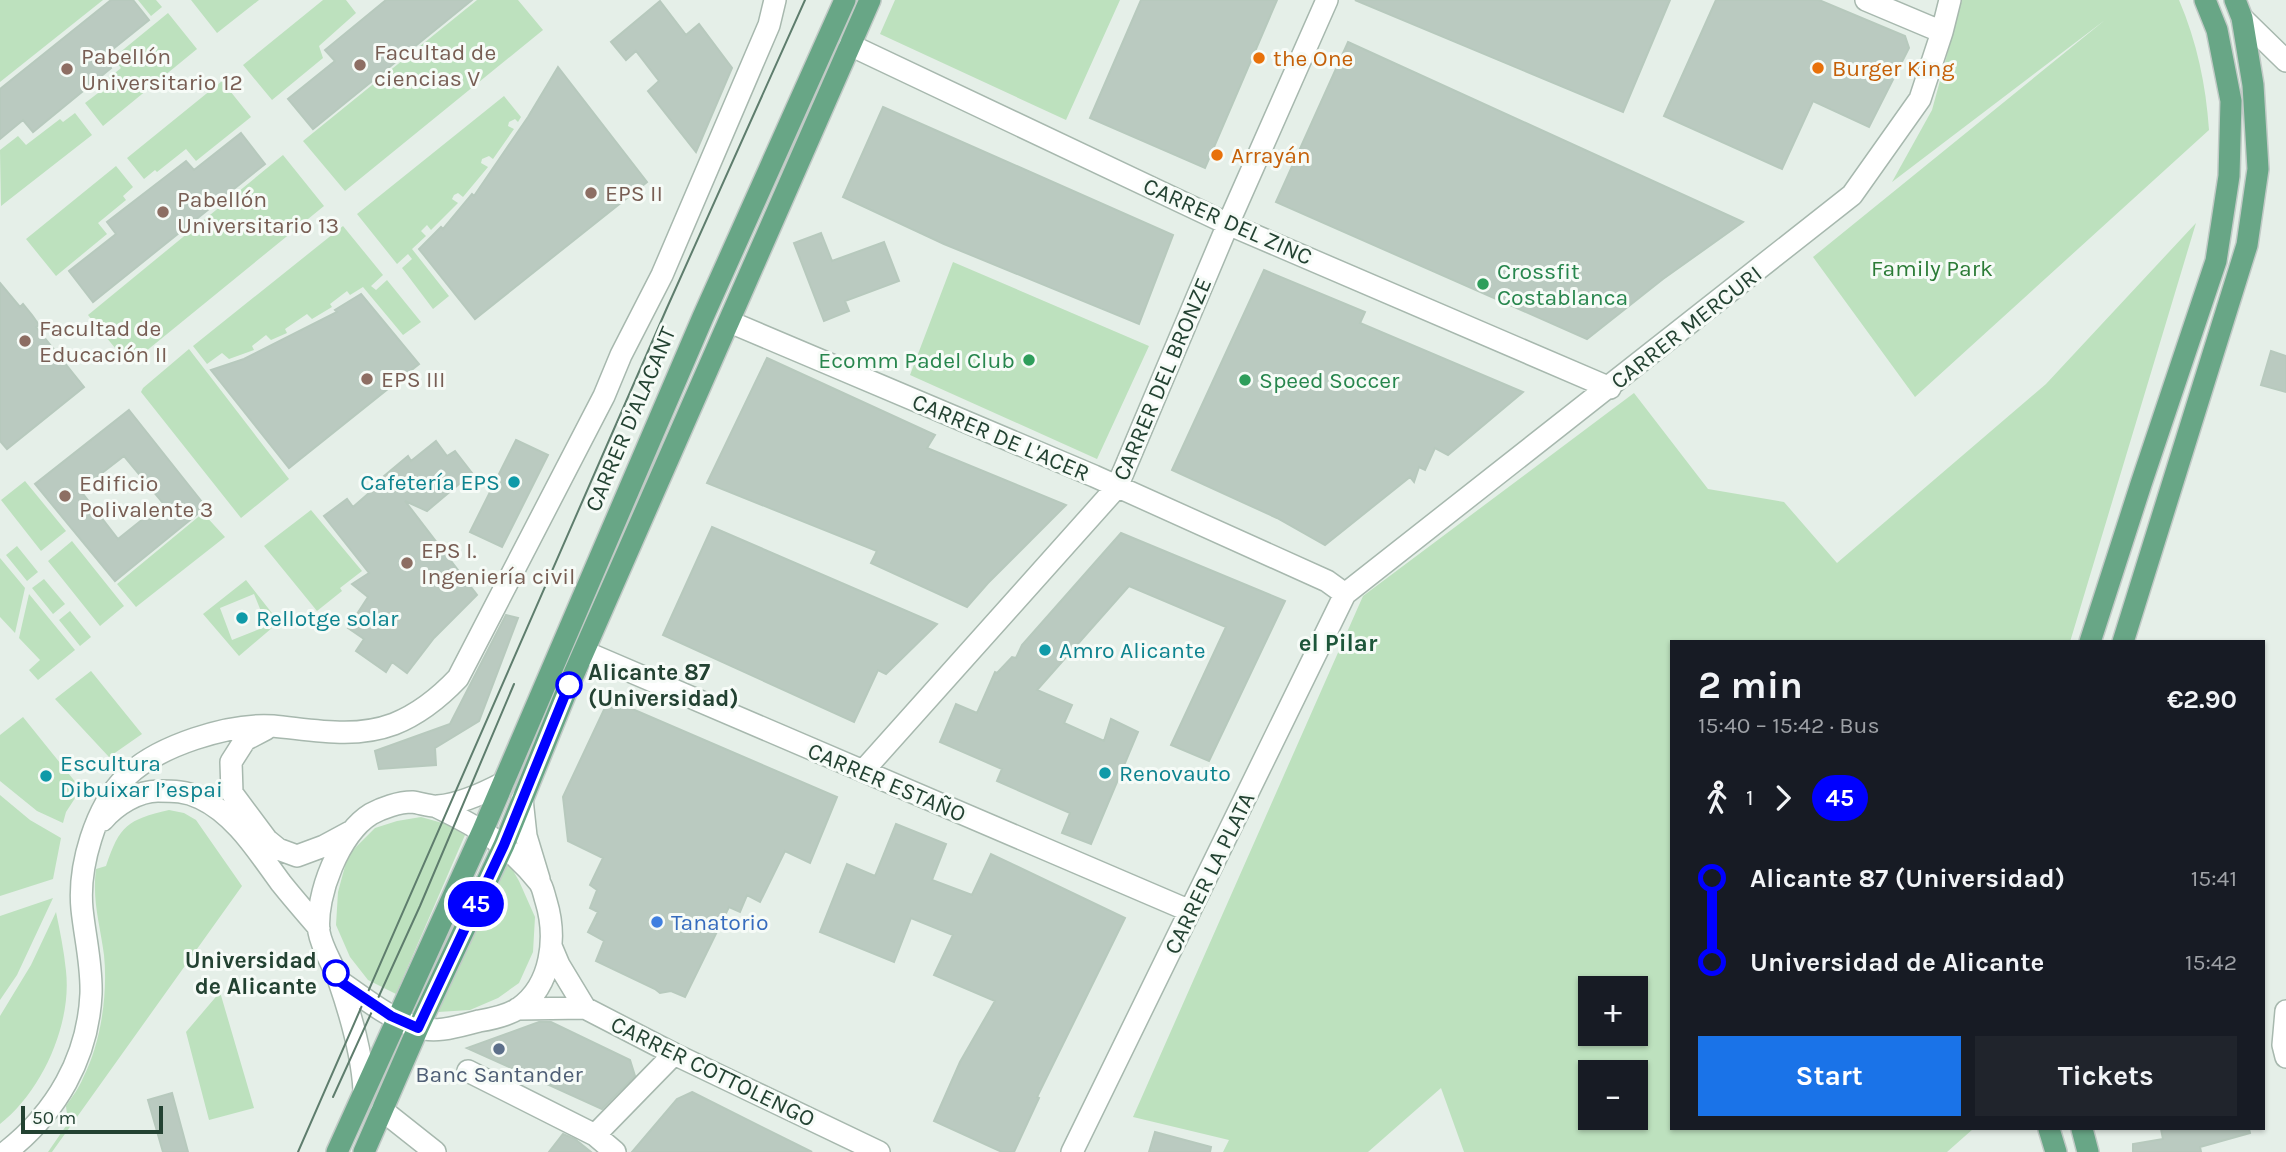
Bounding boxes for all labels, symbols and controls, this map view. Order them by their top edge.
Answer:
place label: Facultad de ciencias V [374,39,496,92]
place label: Pabellón Universitario 12 [81,43,243,96]
place label: the One [1273,45,1353,72]
marker: the One [1251,50,1267,66]
place label: Burger King [1832,55,1954,82]
marker: Facultad de ciencias V [352,57,368,73]
marker: Burger King [1810,60,1826,76]
marker: Pabellón Universitario 12 [59,61,75,77]
place label: Arrayán [1231,142,1311,169]
marker: Arrayán [1209,147,1225,163]
street label: CARRER DEL ZINC [1139,172,1316,271]
place label: EPS II [605,180,663,207]
marker: EPS II [583,185,599,201]
place label: Pabellón Universitario 13 [177,186,339,239]
marker: Pabellón Universitario 13 [155,204,171,220]
park label: Family Park [1871,255,1993,282]
place label: Crossfit Costablanca [1497,258,1628,311]
street label: CARRER MERCURI [1605,260,1767,395]
street label: CARRER DEL BRONZE [1107,274,1217,485]
marker: Crossfit Costablanca [1475,276,1491,292]
place label: Facultad de Educación II [39,315,168,368]
street label: CARRER D'ALACANT [579,322,682,516]
marker: Facultad de Educación II [17,333,33,349]
place label: Ecomm Padel Club [818,347,1015,374]
marker: Ecomm Padel Club [1021,352,1037,368]
place label: EPS III [381,366,445,393]
place label: Speed Soccer [1259,367,1400,394]
marker: EPS III [359,371,375,387]
marker: Speed Soccer [1237,372,1253,388]
street label: CARRER DE L'ACER [908,388,1093,487]
place label: Cafetería EPS [360,469,500,496]
place label: Edificio Polivalente 3 [79,470,213,523]
marker: Cafetería EPS [506,474,522,490]
marker: Edificio Polivalente 3 [57,488,73,504]
place label: EPS I. Ingeniería civil [421,537,576,590]
marker: EPS I. Ingeniería civil [399,555,415,571]
place label: Rellotge solar [256,605,399,632]
marker: Rellotge solar [234,610,250,626]
district label: el Pilar [1299,629,1378,657]
place label: Amro Alicante [1059,637,1205,664]
marker: Amro Alicante [1037,642,1053,658]
place label: Alicante 87 (Universidad) [588,659,739,712]
text: 2 min [1698,663,1803,708]
marker: Alicante 87 (Universidad) [556,672,582,698]
text: €2.90 [2167,684,2237,715]
text: 15:40 – 15:42 · Bus [1698,712,1880,739]
street label: CARRER ESTAÑO [804,737,970,828]
place label: Escultura Dibuixar l’espai [60,750,223,803]
place label: Renovauto [1119,760,1231,787]
marker: Renovauto [1097,765,1113,781]
marker: Escultura Dibuixar l’espai [38,768,54,784]
icon: walk [1698,779,1736,817]
icon: forward [1764,779,1802,817]
text: 1 [1746,784,1754,811]
text: 45 [1826,784,1854,812]
street label: CARRER LA PLATA [1159,788,1260,959]
text: Alicante 87 (Universidad) [1750,863,2065,894]
text: 15:41 [2191,865,2237,892]
line badge: 45 [444,881,508,927]
text: 45 [462,890,490,918]
place label: Tanatorio [671,909,769,936]
marker: Tanatorio [649,914,665,930]
place label: Universidad de Alicante [185,947,317,1000]
text: Universidad de Alicante [1750,947,2044,978]
text: 15:42 [2185,949,2237,976]
marker: Universidad de Alicante [323,960,349,986]
map controls [1578,976,1648,1130]
button: + [1578,976,1648,1046]
street label: CARRER COTTOLENGO [606,1010,819,1133]
button: Start [1698,1036,1961,1116]
button: Tickets [1975,1036,2237,1116]
marker: Banc Santander [491,1041,507,1057]
button: − [1578,1060,1648,1130]
place label: Banc Santander [415,1061,583,1088]
scale bar [21,1103,163,1135]
text: 50 m [32,1107,76,1129]

